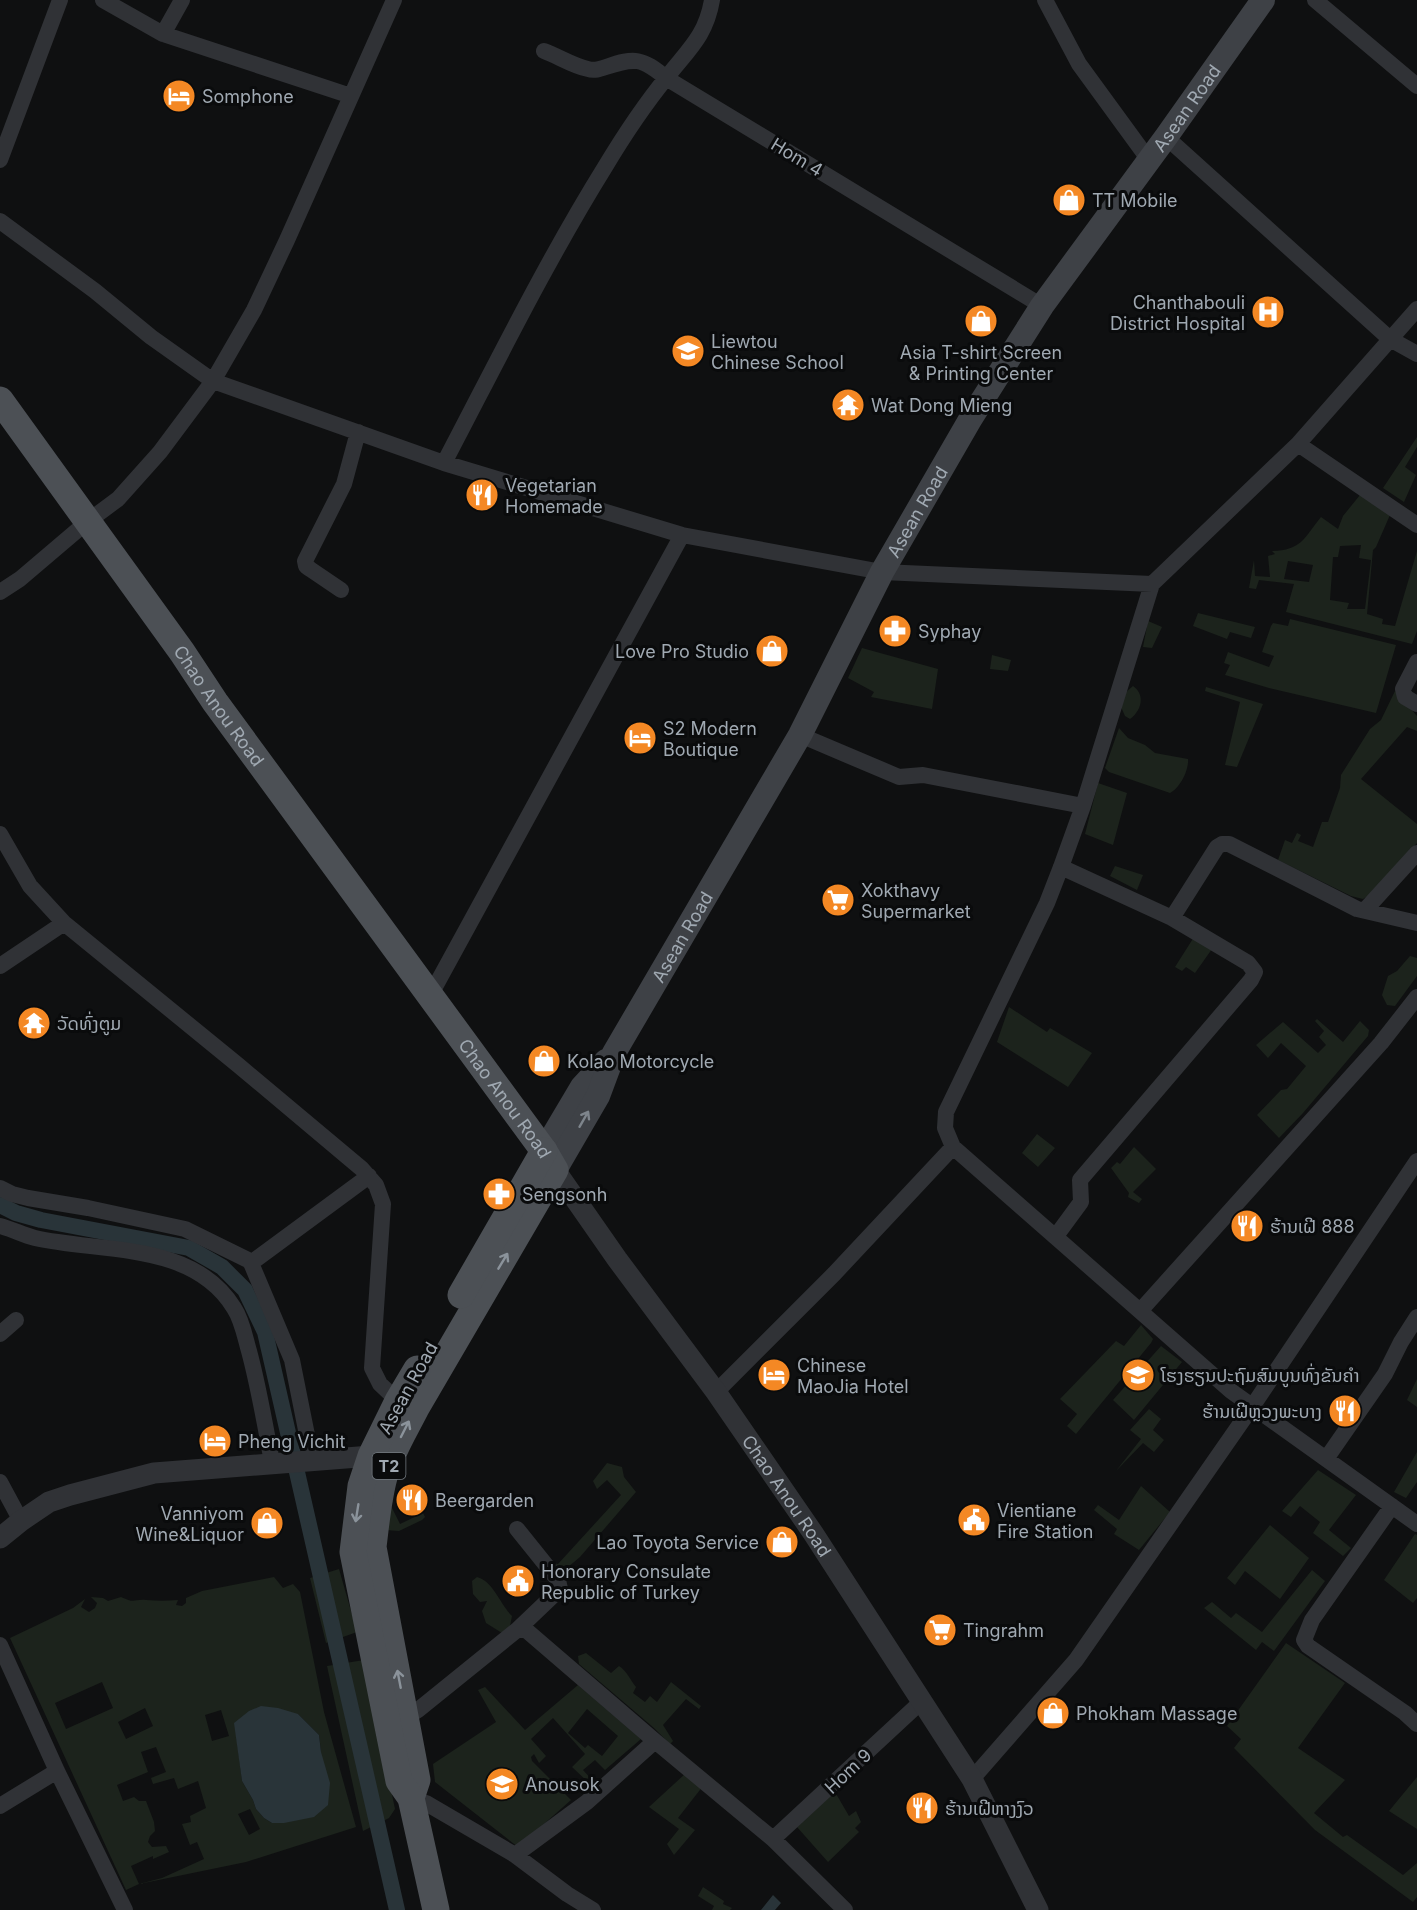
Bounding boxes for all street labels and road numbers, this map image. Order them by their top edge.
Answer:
street label: Asean Road [1148,60,1225,156]
street label: Hom 4 [767,133,827,181]
street label: Asean Road [882,462,951,561]
street label: Chao Anou Road [170,641,269,770]
street label: Asean Road [647,888,717,986]
street label: Chao Anou Road [455,1034,556,1161]
street label: Asean Road [374,1338,442,1438]
street label: Chao Anou Road [738,1431,836,1561]
road number: T2 [372,1453,406,1479]
street label: Hom 9 [820,1744,876,1798]

